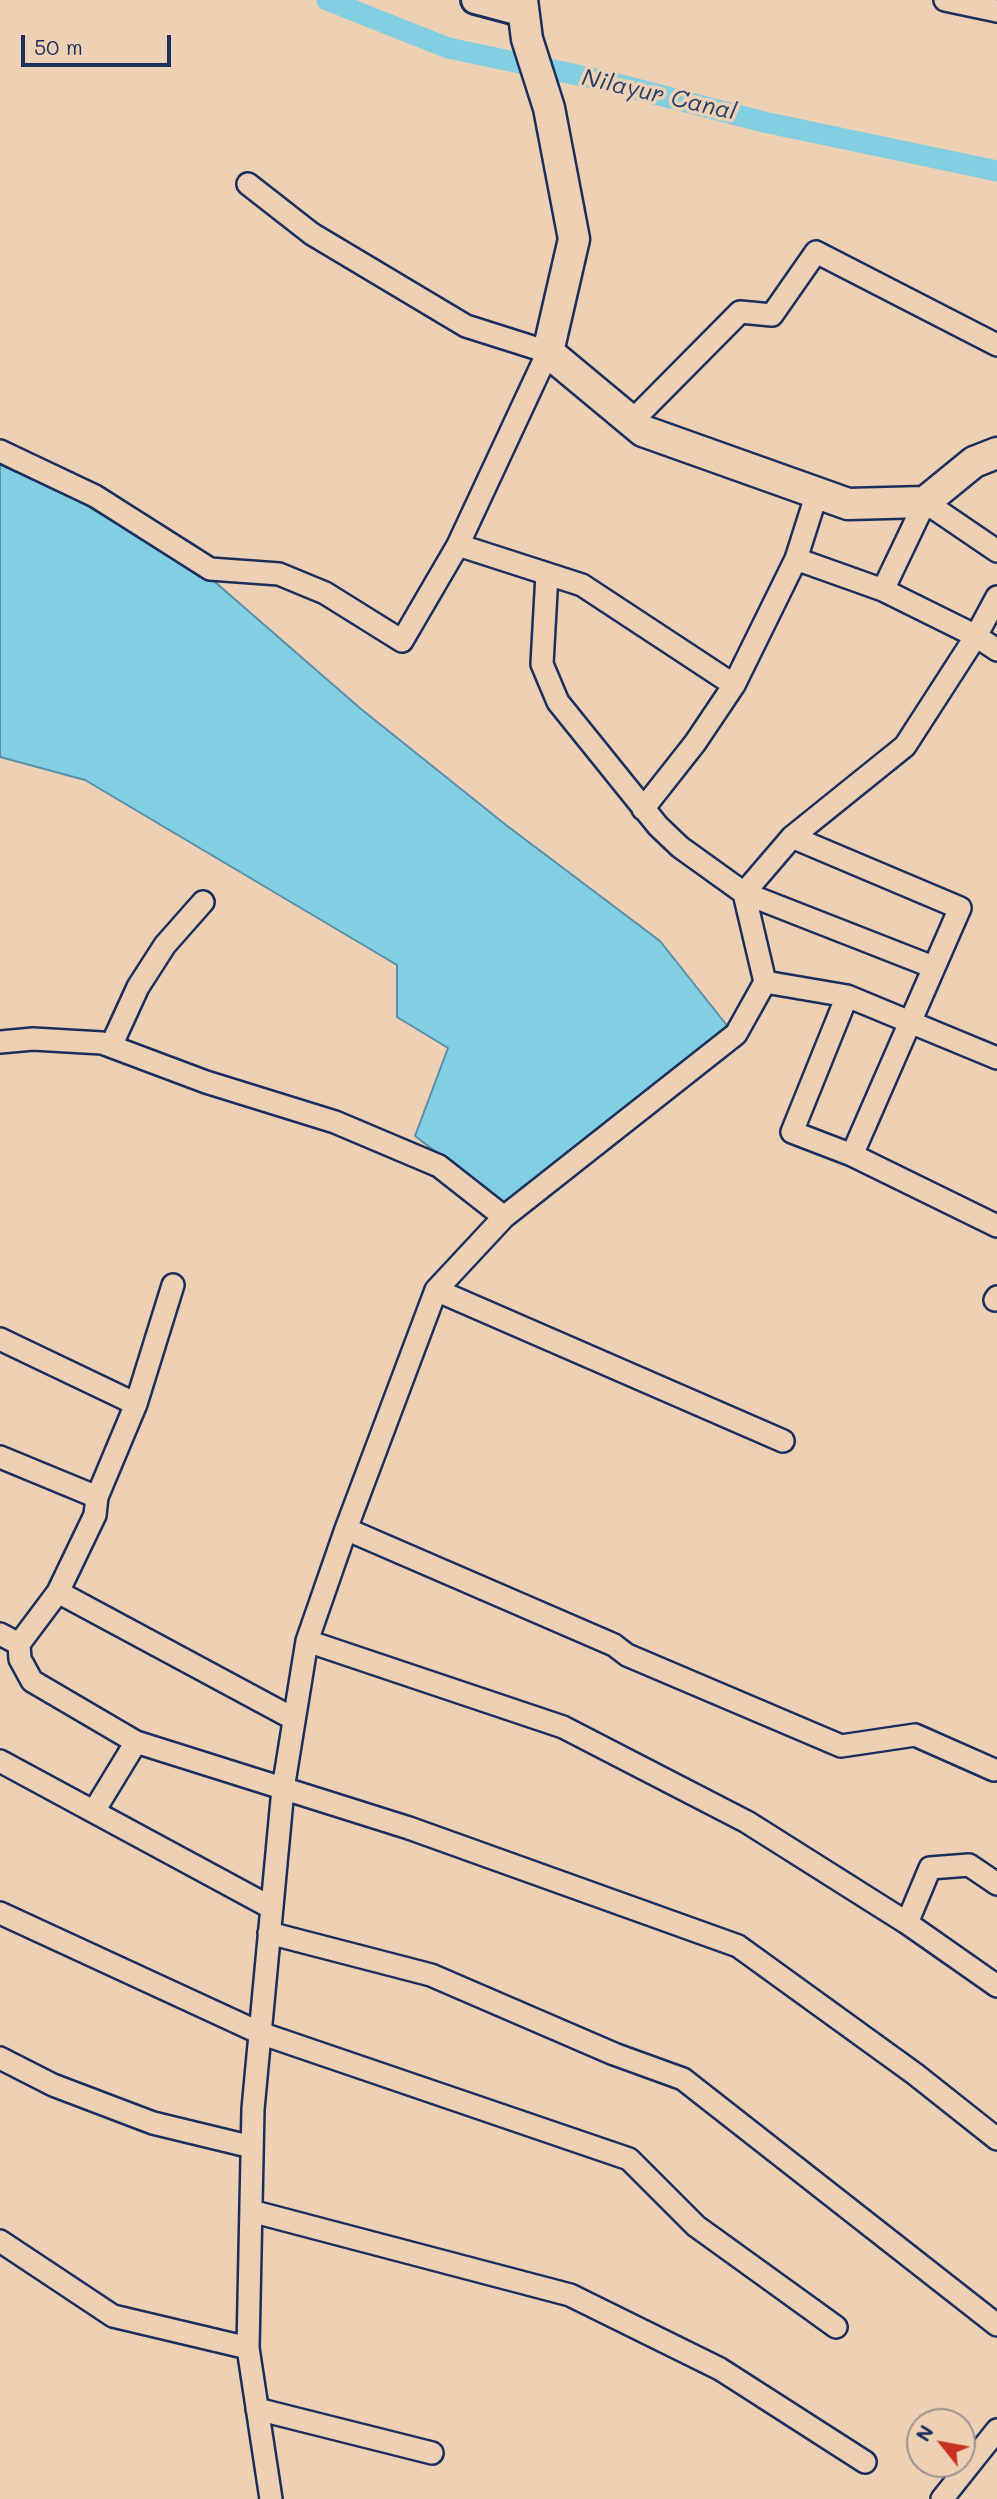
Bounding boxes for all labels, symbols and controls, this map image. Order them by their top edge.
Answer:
scale bar [24,21,175,65]
text: 50 m [34,33,83,60]
water label: Nilayur Canal [579,63,739,127]
north arrow [906,2408,976,2478]
text: N [910,2420,939,2446]

